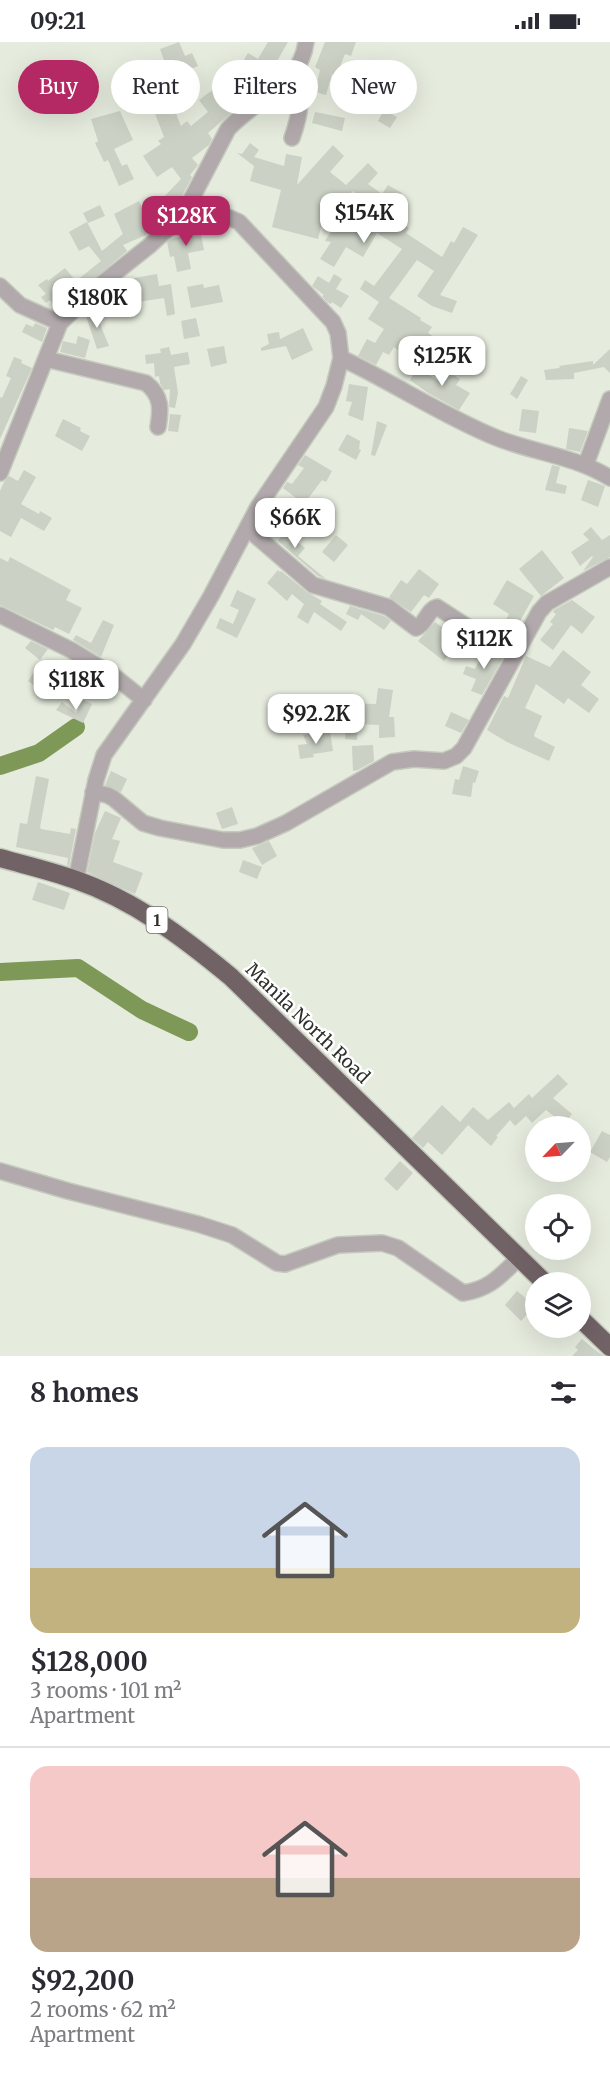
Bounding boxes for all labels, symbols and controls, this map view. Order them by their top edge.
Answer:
text: 09:21 [30,7,86,35]
chip: Buy [18,60,99,114]
chip: Rent [111,60,200,114]
chip: Filters [212,60,318,114]
chip: New [330,60,417,114]
pin: $154K [322,193,406,244]
pin: $128K [144,196,228,247]
text: $154K [334,200,394,225]
text: $128K [156,203,216,228]
pin: $180K [55,278,139,329]
text: $180K [66,285,128,310]
pin: $125K [400,336,484,387]
text: $125K [412,343,472,368]
pin: $66K [259,498,331,549]
text: $66K [269,505,321,530]
pin: $112K [442,619,526,670]
text: $112K [456,626,512,651]
pin: $118K [34,660,118,711]
text: $118K [48,667,104,692]
pin: $92.2K [267,694,365,745]
text: $92.2K [282,701,350,726]
road number: 1 [146,907,168,933]
street label: Manila North Road [241,958,375,1088]
north arrow [525,1116,591,1182]
map controls [525,1116,591,1338]
button: locate [525,1194,591,1260]
button: layers [525,1272,591,1338]
text: 8 homes [30,1376,139,1409]
icon: filters [547,1376,580,1409]
icon: home [251,1486,359,1594]
text: $128,000 [30,1645,148,1678]
text: 3 rooms · 101 m² [30,1678,181,1703]
text: Apartment [30,1703,135,1728]
icon: home [251,1805,359,1913]
text: $92,200 [30,1964,134,1997]
text: 2 rooms · 62 m² [30,1997,176,2022]
text: Apartment [30,2022,135,2047]

